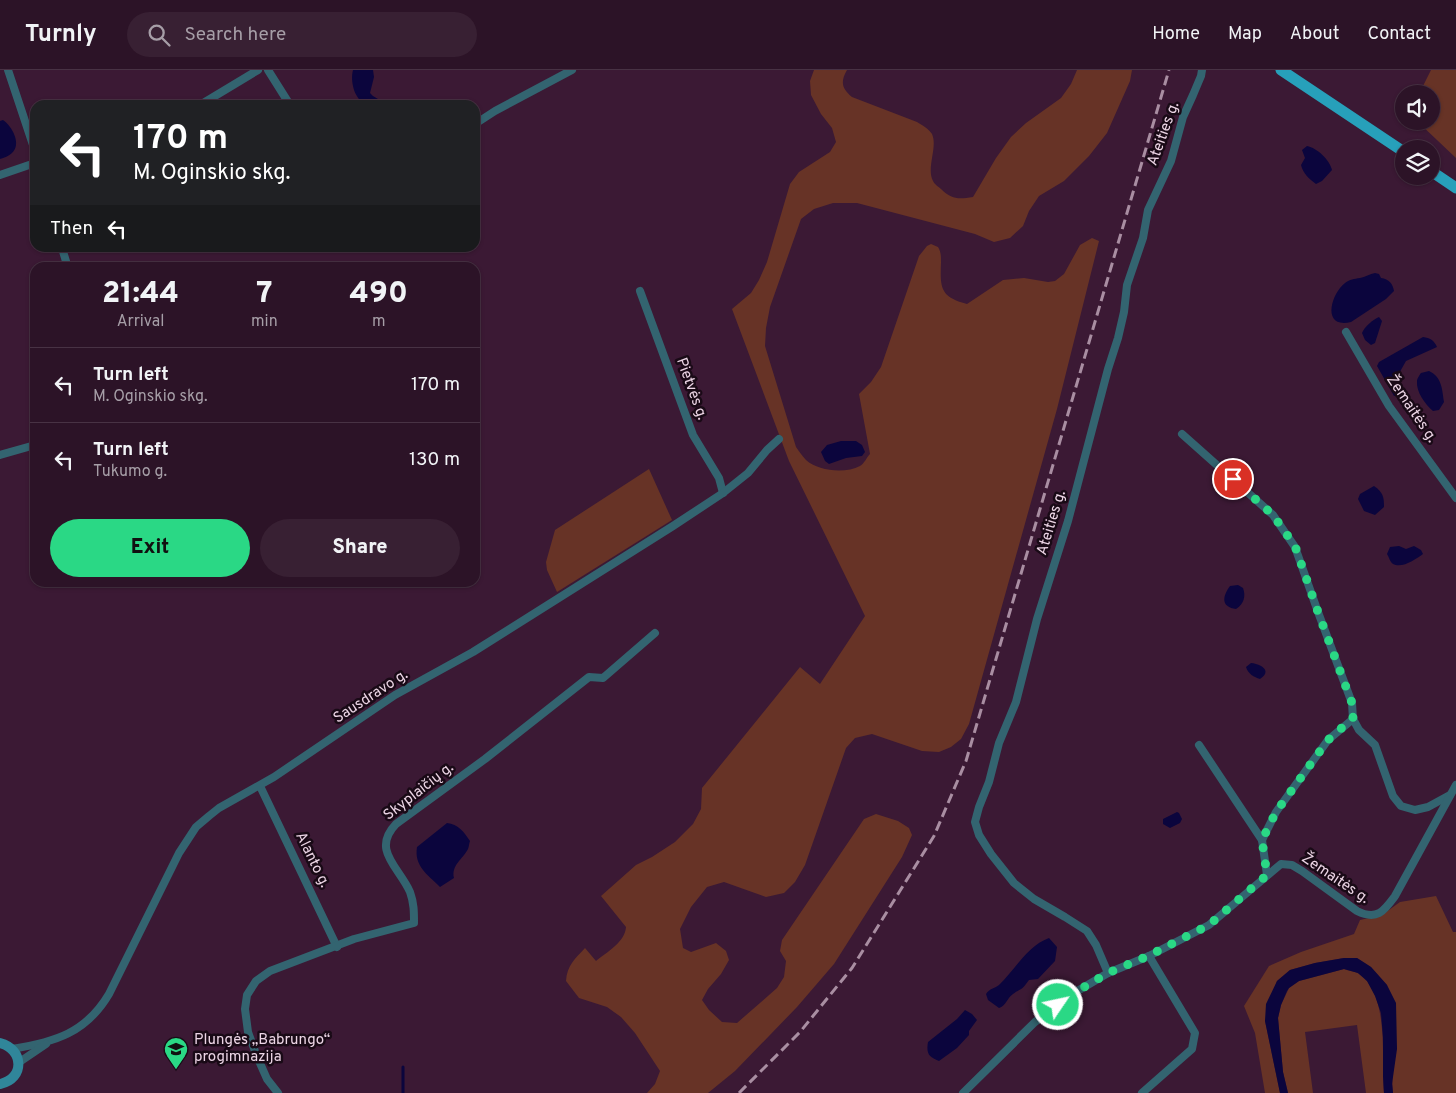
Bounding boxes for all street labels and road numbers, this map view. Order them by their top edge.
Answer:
street label: Ateities g. [1144,99,1184,169]
street label: Pietvės g. [671,355,711,423]
street label: Žemaitės g. [1381,371,1441,447]
street label: Ateities g. [1033,488,1071,558]
street label: Sausdravo g. [330,666,412,728]
street label: Skyplaičių g. [380,759,458,825]
street label: Alanto g. [290,829,334,891]
street label: Žemaitės g. [1297,849,1373,909]

